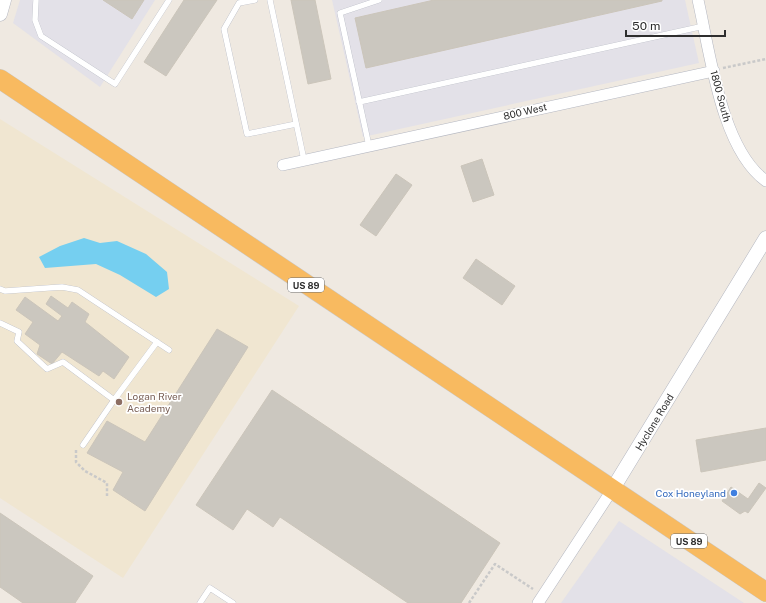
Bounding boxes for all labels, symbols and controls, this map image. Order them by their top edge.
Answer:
scale bar [626,12,725,38]
text: 50 m [632,19,660,33]
street label: 1800 South [708,69,734,123]
street label: 800 West [502,100,548,122]
road number: US 89 [288,278,324,292]
place label: Logan River Academy [127,390,182,414]
street label: Hyclone Road [632,391,676,453]
marker: Logan River Academy [114,397,124,407]
place label: Cox Honeyland [656,487,726,499]
marker: Cox Honeyland [729,488,739,498]
road number: US 89 [671,534,707,548]

